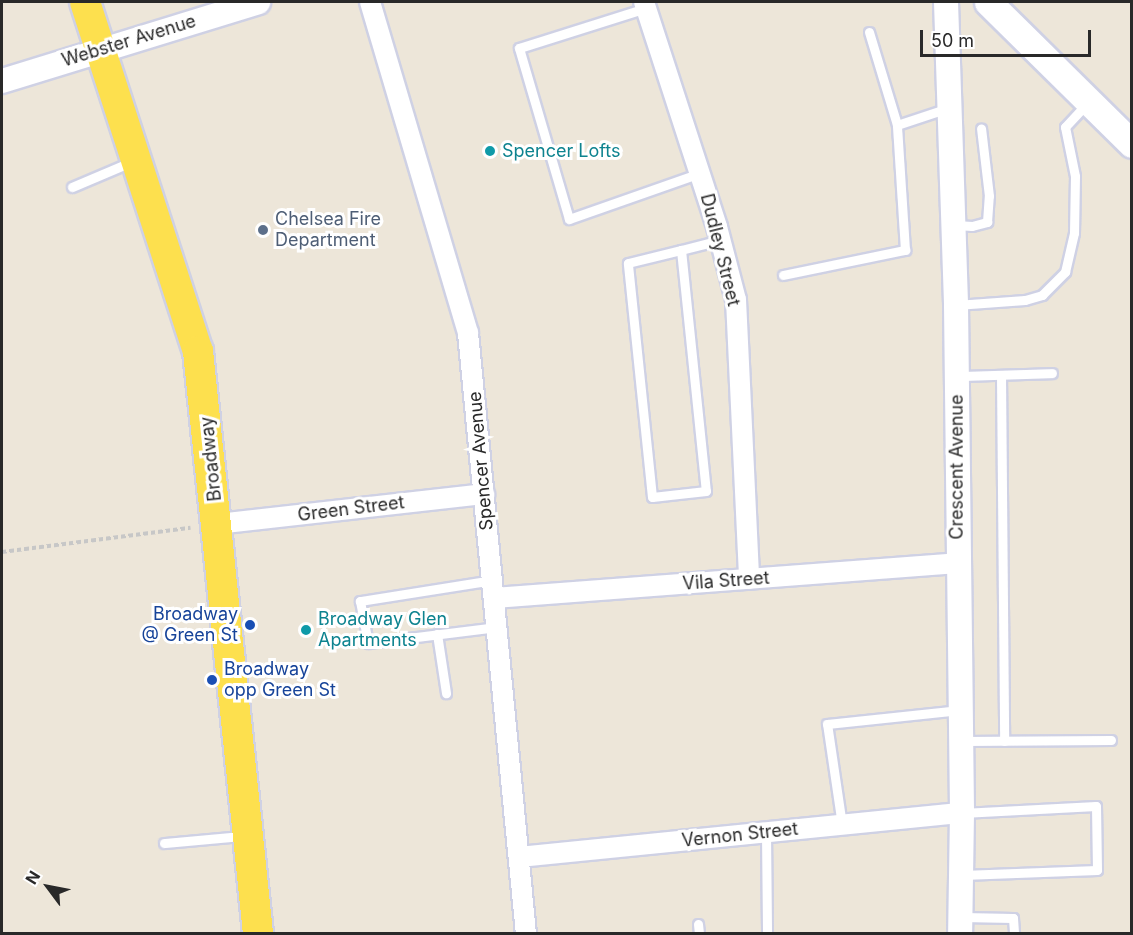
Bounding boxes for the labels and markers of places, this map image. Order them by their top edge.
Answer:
place label: Spencer Lofts [502,140,621,162]
marker: Spencer Lofts [483,144,497,158]
place label: Chelsea Fire Department [275,209,381,252]
marker: Chelsea Fire Department [256,223,270,237]
place label: Broadway @ Green St [142,604,238,646]
place label: Broadway Glen Apartments [318,609,447,652]
marker: Broadway @ Green St [243,618,257,632]
marker: Broadway Glen Apartments [299,623,313,637]
place label: Broadway opp Green St [224,659,336,702]
marker: Broadway opp Green St [205,673,219,687]

